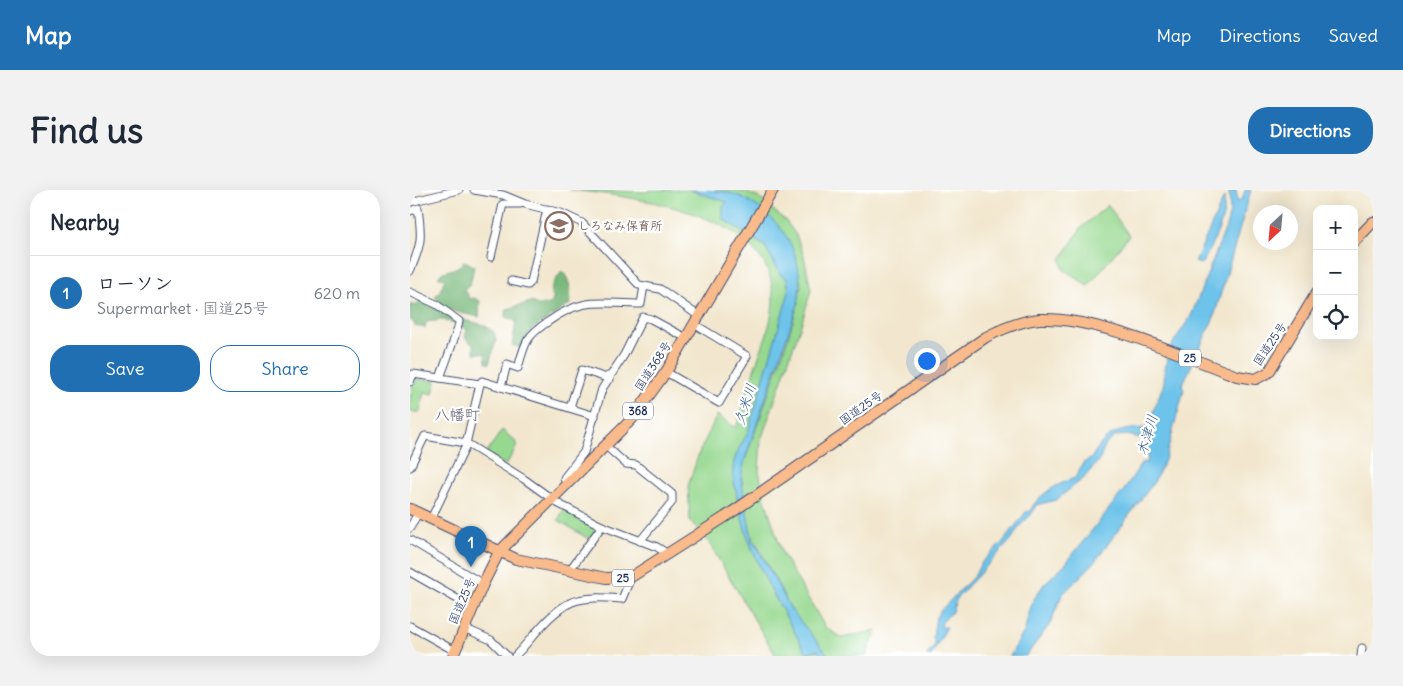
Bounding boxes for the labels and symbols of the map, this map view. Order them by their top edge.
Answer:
north arrow [1253,205,1298,250]
school or university icon: しろなみ保育所 [544,211,574,241]
place label: しろなみ保育所 [578,218,663,233]
street label: 国道25号 [1250,319,1290,368]
street label: 国道368号 [631,338,674,394]
your location [914,348,940,374]
road number: 25 [1179,350,1201,367]
water label: 久米川 [730,381,760,427]
street label: 国道25号 [836,387,885,428]
road number: 368 [623,402,653,420]
district label: 八幡町 [434,405,480,424]
water label: 木津川 [1133,412,1161,458]
pin: 1 [455,526,487,567]
road number: 25 [612,569,634,586]
street label: 国道25号 [445,575,478,627]

